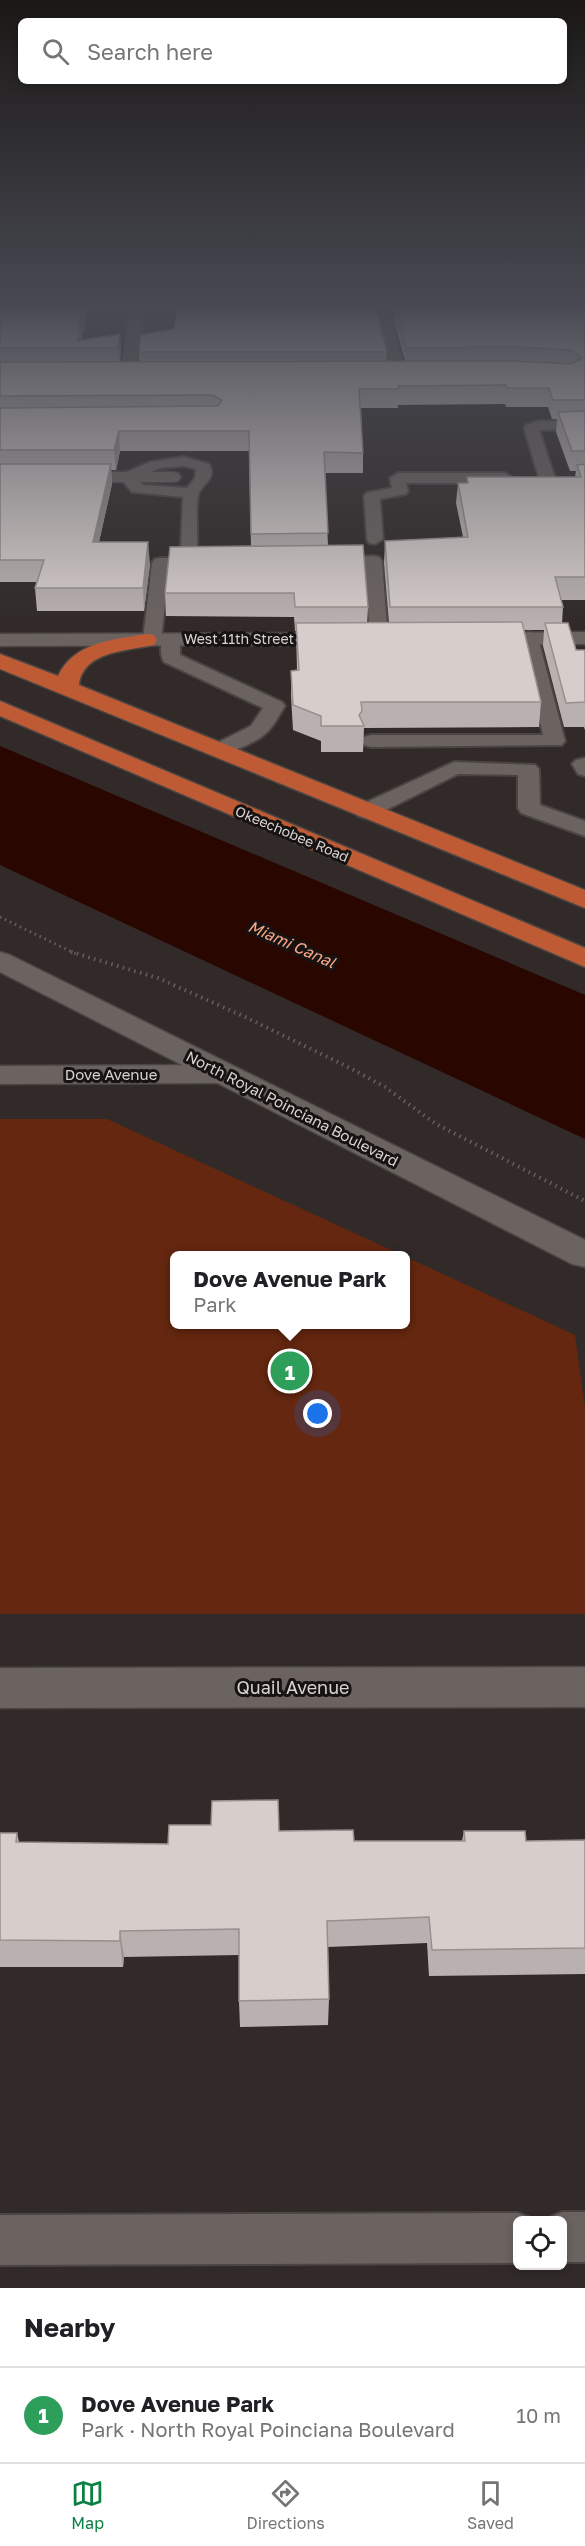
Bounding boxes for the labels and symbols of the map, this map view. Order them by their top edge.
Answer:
street label: West 11th Street [184,630,294,647]
street label: Okeechobee Road [233,802,351,865]
water label: Miami Canal [245,916,340,972]
street label: North Royal Poinciana Boulevard [183,1047,402,1170]
street label: Dove Avenue [65,1065,158,1083]
pin: 1 [270,1348,310,1394]
your location [303,1399,332,1428]
street label: Quail Avenue [236,1676,350,1698]

